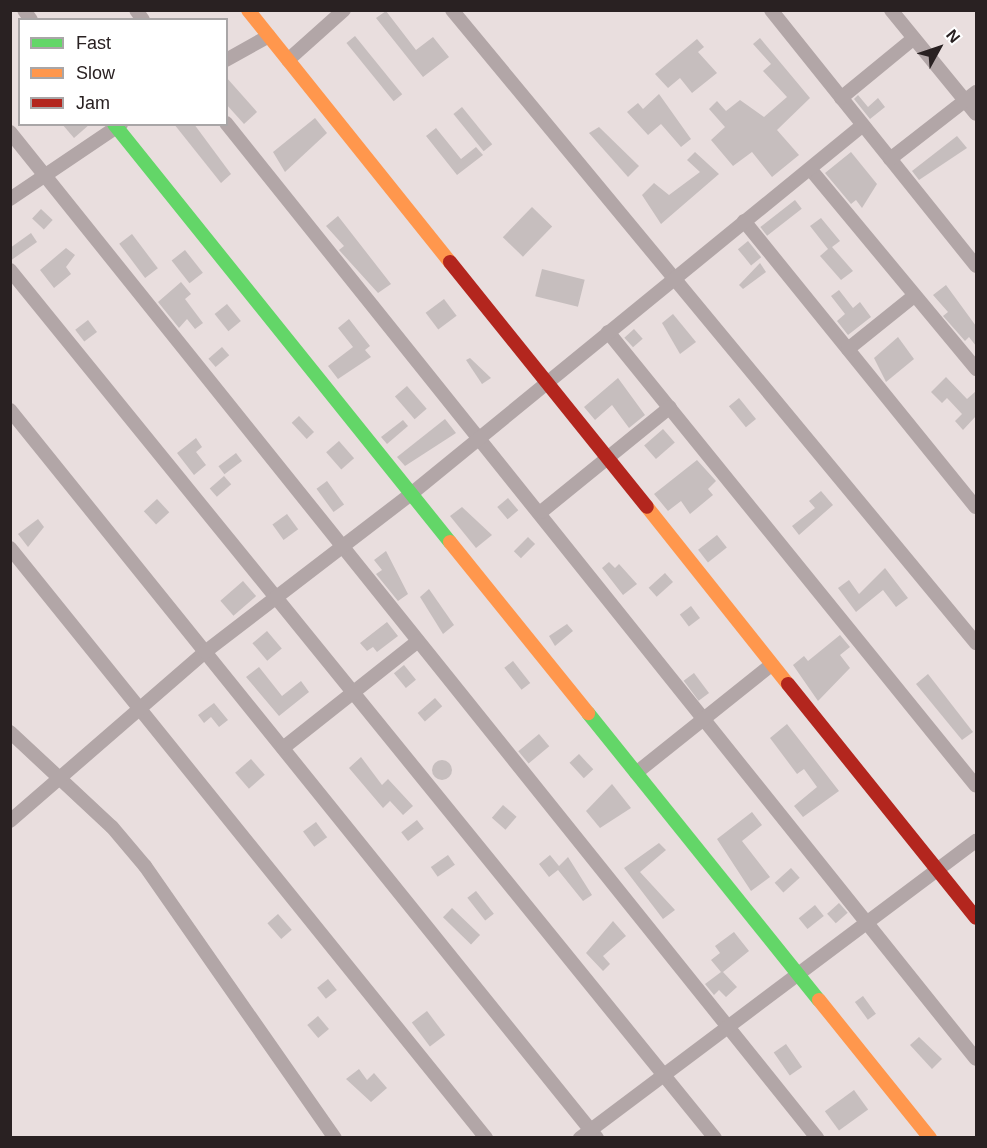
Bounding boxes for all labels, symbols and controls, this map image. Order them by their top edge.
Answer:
legend [18,18,228,126]
north arrow [909,18,969,78]
text: N [943,26,963,46]
text: Fast [76,33,111,53]
text: Slow [76,63,115,83]
text: Jam [76,93,110,113]

